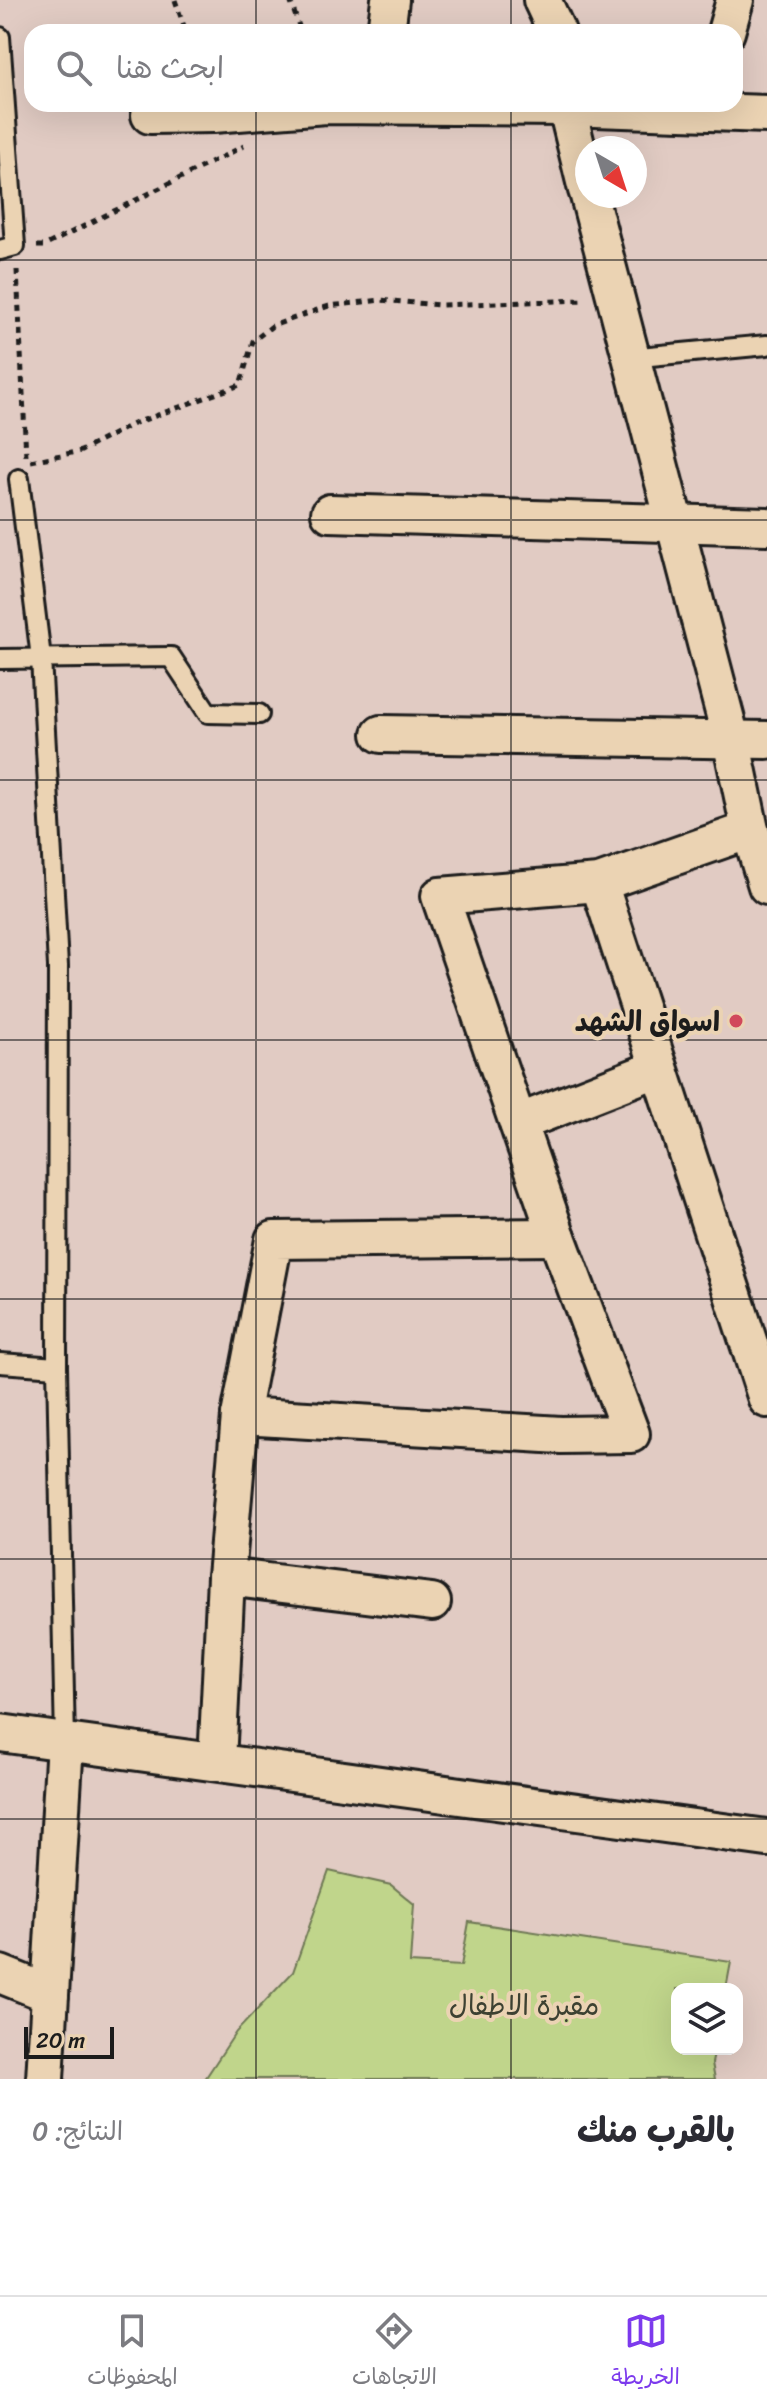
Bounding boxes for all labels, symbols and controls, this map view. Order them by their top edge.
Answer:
search box [24,24,743,112]
text: ابحث هنا [116,41,224,95]
icon: search [52,46,96,90]
north arrow [575,136,647,208]
place label: اسواق الشهد [575,997,720,1046]
marker: اسواق الشهد [727,1012,745,1030]
park label: مقبرة الاطفال [449,1981,599,2030]
map controls [671,1983,743,2055]
button: layers [671,1983,743,2055]
text: 20 m [36,2021,85,2060]
scale bar [24,2023,114,2059]
text: بالقرب منك [577,2101,735,2161]
text: النتائج: 0 [32,2108,123,2154]
tab: المحفوظات [87,2309,178,2396]
tab: الاتجاهات [352,2309,437,2396]
tab: الخريطة [611,2309,680,2396]

